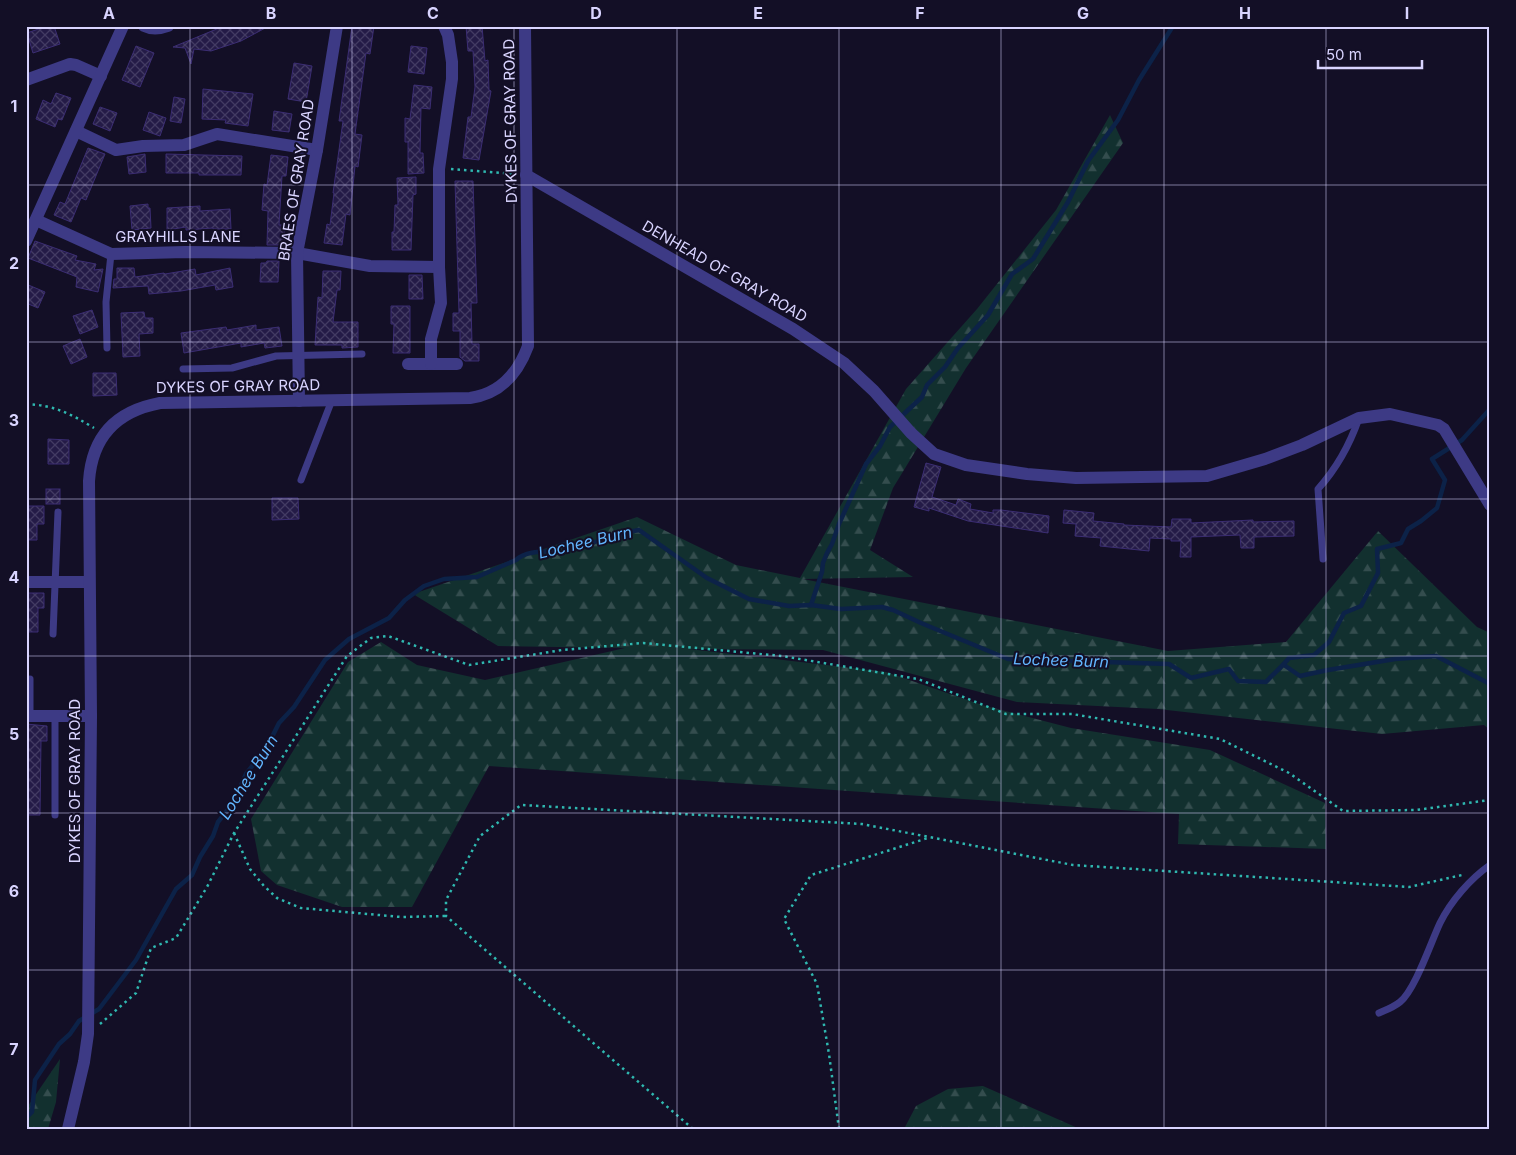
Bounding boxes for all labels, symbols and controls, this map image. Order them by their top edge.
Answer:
text: A [103,3,115,23]
text: B [266,3,276,23]
text: C [427,3,439,23]
text: D [590,3,602,23]
text: E [753,3,763,23]
text: F [915,3,925,23]
text: G [1077,3,1089,23]
text: H [1239,3,1251,23]
text: I [1405,3,1409,23]
scale bar [1318,38,1422,70]
street label: DYKES OF GRAY ROAD [499,39,521,203]
text: 50 m [1326,45,1362,64]
text: 1 [11,96,17,116]
street label: BRAES OF GRAY ROAD [274,98,318,262]
street label: DENHEAD OF GRAY ROAD [639,216,811,326]
street label: GRAYHILLS LANE [115,227,241,246]
text: 2 [9,253,19,273]
street label: DYKES OF GRAY ROAD [156,375,320,397]
text: 3 [9,410,19,430]
water label: Lochee Burn [536,521,634,563]
text: 4 [9,567,20,587]
water label: Lochee Burn [1013,648,1109,672]
street label: DYKES OF GRAY ROAD [65,699,84,863]
text: 5 [9,724,19,744]
water label: Lochee Burn [214,731,282,823]
text: 6 [9,881,19,901]
text: 7 [9,1039,19,1059]

